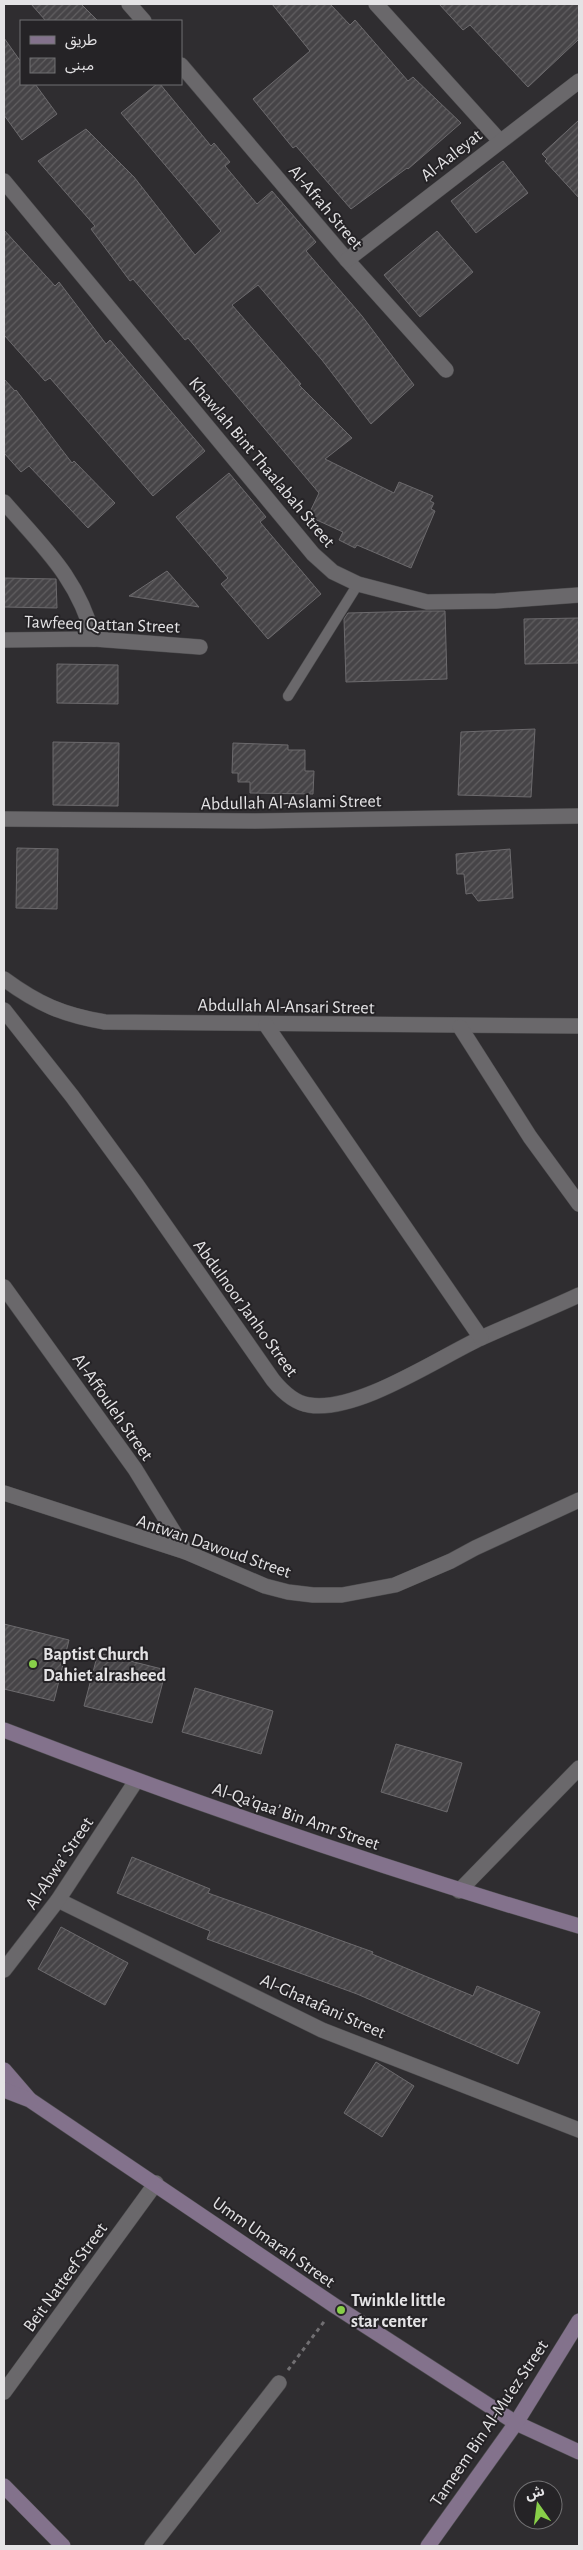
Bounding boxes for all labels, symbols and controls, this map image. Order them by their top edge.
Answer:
legend [20,20,182,85]
text: طريق [65,33,97,50]
text: مبنى [65,58,94,74]
street label: Al-Aaleyat [418,126,486,185]
street label: Al-Afrah Street [285,162,366,253]
street label: Khawlah Bint Thaalabah Street [185,374,338,551]
street label: Tawfeeq Qattan Street [24,613,180,637]
street label: Abdullah Al-Aslami Street [200,792,382,814]
street label: Abdullah Al-Ansari Street [197,996,375,1018]
street label: Abdulnoor Janho Street [190,1237,301,1381]
street label: Al-Affouleh Street [69,1351,156,1465]
street label: Antwan Dawoud Street [134,1512,293,1582]
place label: Baptist Church Dahiet alrasheed [43,1646,167,1685]
marker: Baptist Church Dahiet alrasheed [27,1658,39,1670]
street label: Al-Qa’qaa’ Bin Amr Street [210,1780,382,1854]
street label: Al-Abwa’ Street [22,1814,97,1913]
street label: Al-Ghatafani Street [257,1971,388,2043]
street label: Umm Umarah Street [209,2194,338,2292]
street label: Beit Natteef Street [20,2220,111,2335]
place label: Twinkle little star center [351,2292,445,2331]
marker: Twinkle little star center [335,2304,347,2316]
street label: Tameem Bin Al-Mu’ez Street [428,2337,552,2510]
north arrow [513,2480,563,2530]
text: ش [524,2484,546,2502]

